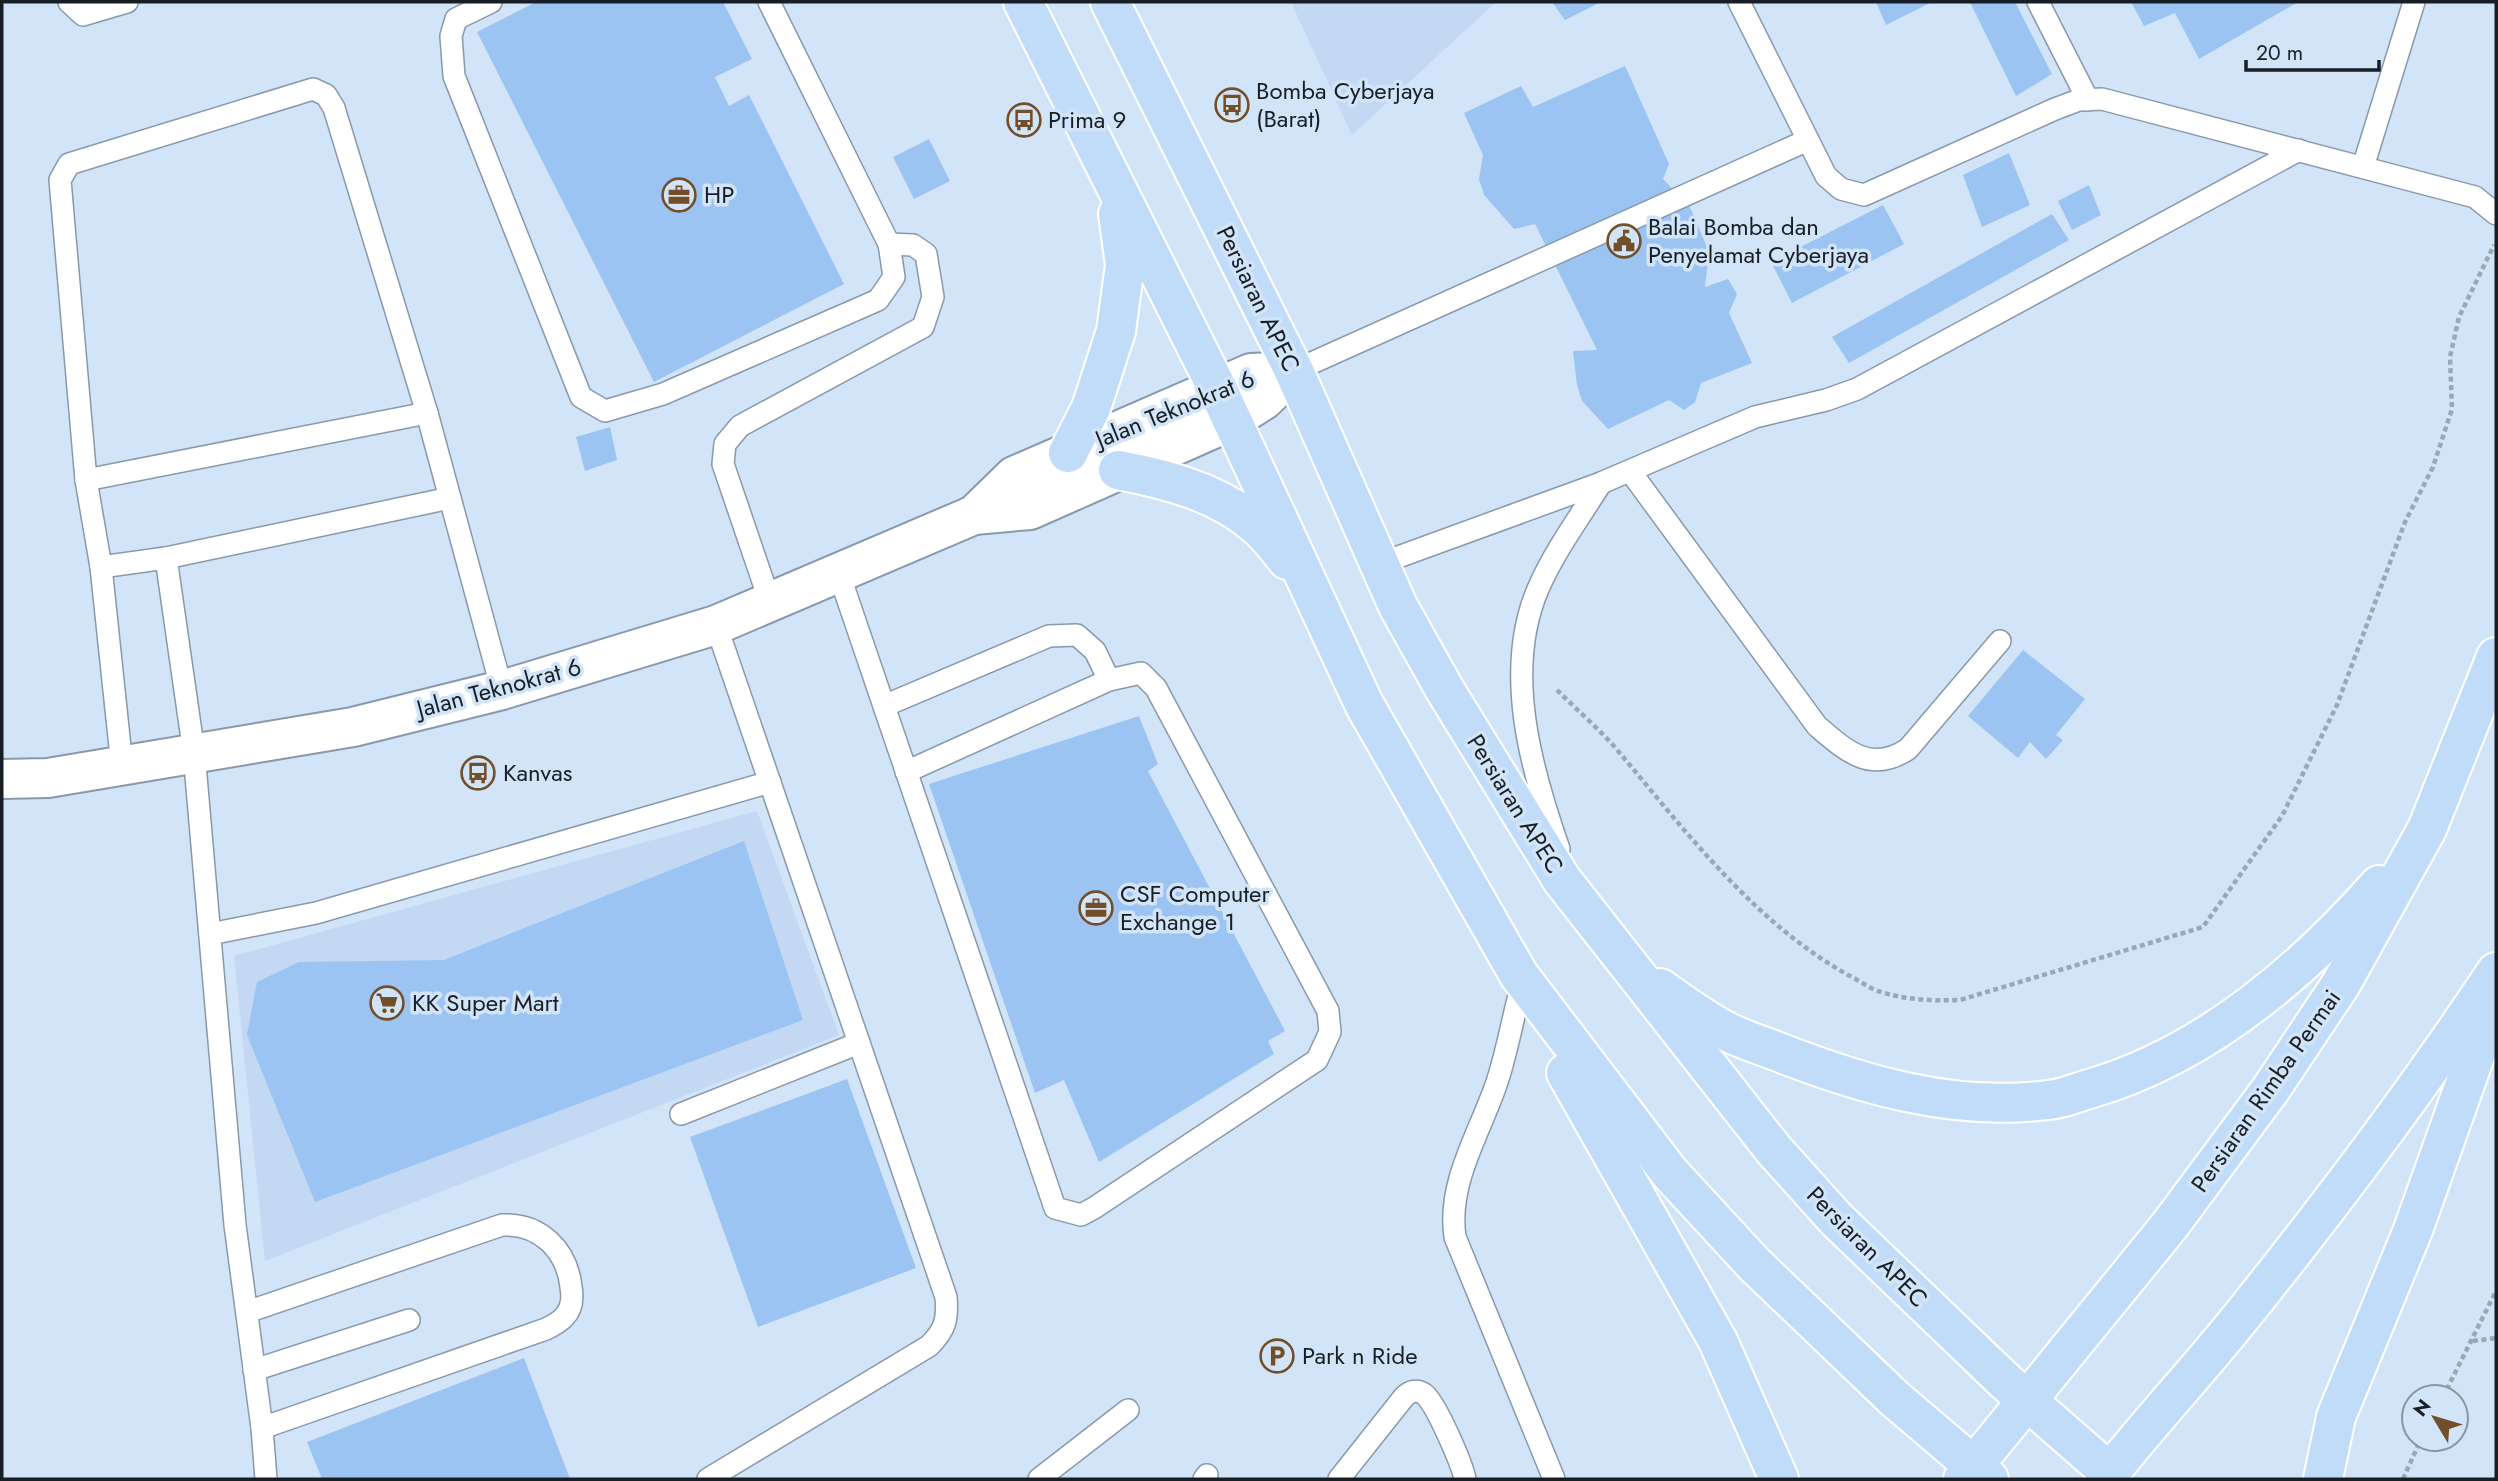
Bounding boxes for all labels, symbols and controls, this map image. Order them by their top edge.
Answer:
scale bar [2246,28,2379,72]
text: 20 m [2256,38,2303,68]
place label: Bomba Cyberjaya (Barat) [1256,73,1434,136]
bus stop icon: Bomba Cyberjaya (Barat) [1213,86,1251,124]
bus stop icon: Prima 9 [1005,101,1043,139]
place label: Prima 9 [1048,102,1126,137]
office icon: HP [660,176,698,214]
place label: HP [704,177,734,212]
place label: Balai Bomba dan Penyelamat Cyberjaya [1648,209,1869,272]
street label: Persiaran APEC [1208,220,1309,378]
public building icon: Balai Bomba dan Penyelamat Cyberjaya [1605,222,1643,260]
street label: Jalan Teknokrat 6 [1087,361,1260,457]
street label: Jalan Teknokrat 6 [410,649,585,727]
street label: Persiaran APEC [1459,727,1572,880]
bus stop icon: Kanvas [459,754,497,792]
place label: Kanvas [503,755,572,790]
place label: CSF Computer Exchange 1 [1120,876,1270,939]
office icon: CSF Computer Exchange 1 [1077,889,1115,927]
street label: Persiaran Rimba Permai [2182,982,2349,1199]
supermarket icon: KK Super Mart [368,984,406,1022]
place label: KK Super Mart [412,985,559,1020]
street label: Persiaran APEC [1799,1178,1936,1315]
parking icon: Park n Ride [1258,1337,1296,1375]
place label: Park n Ride [1302,1338,1418,1373]
north arrow [2400,1383,2470,1453]
text: N [2407,1394,2437,1422]

